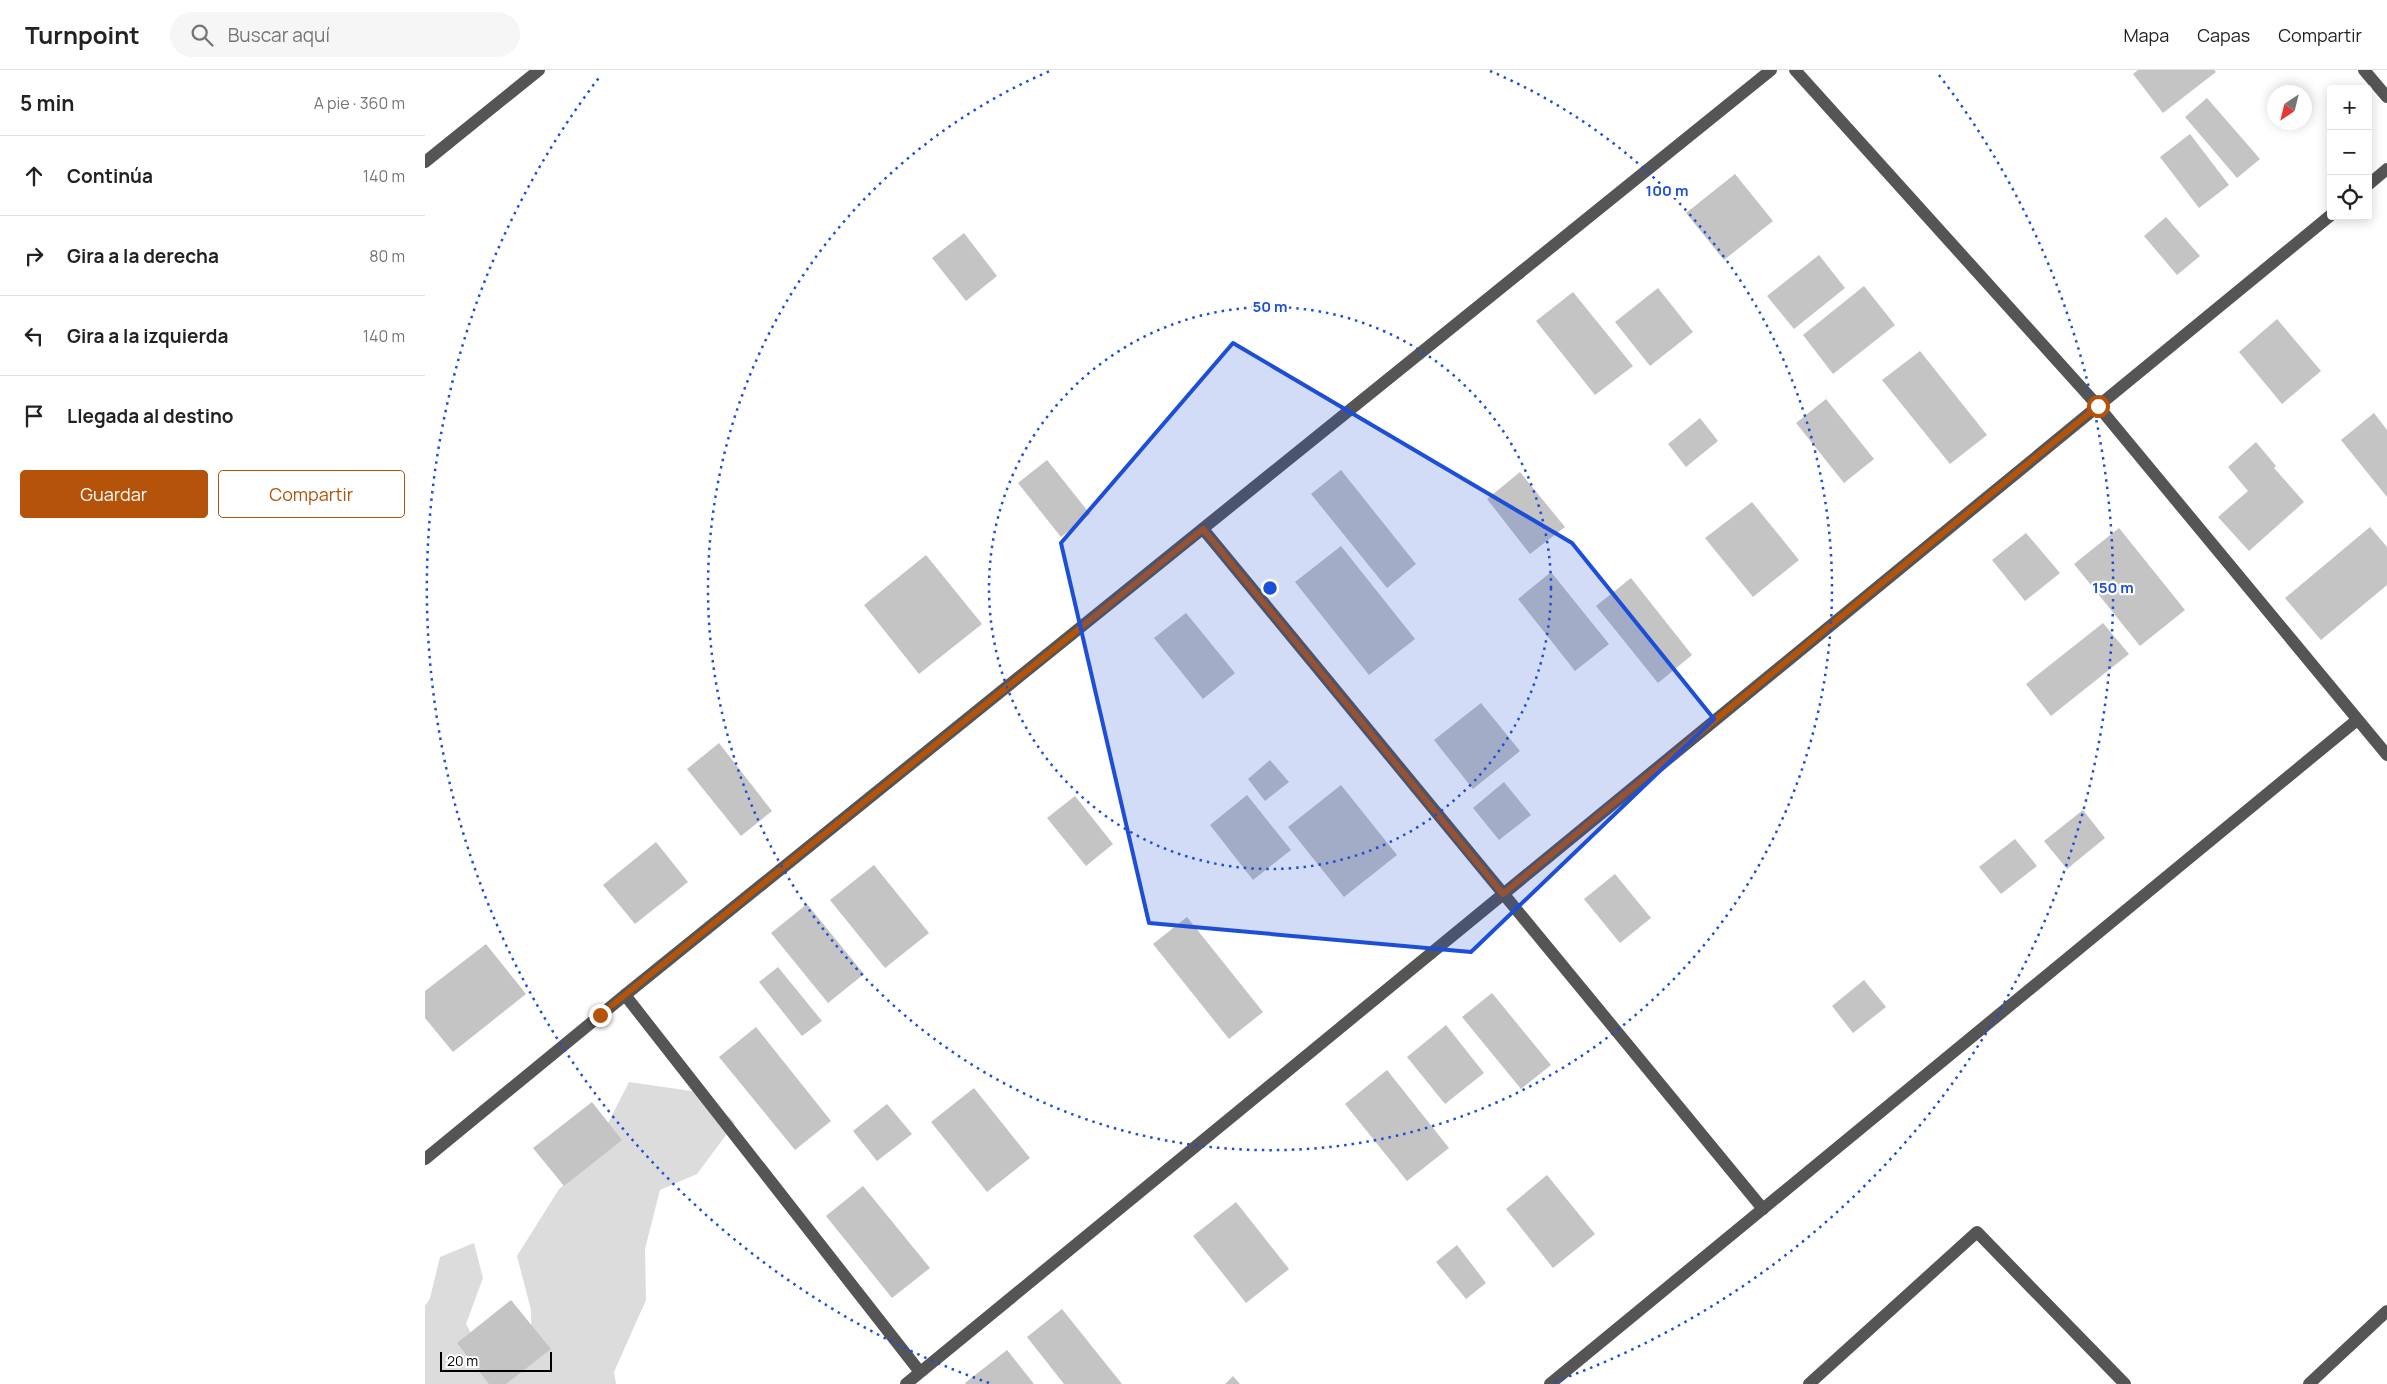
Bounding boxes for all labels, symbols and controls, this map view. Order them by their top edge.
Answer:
search box [170,12,520,57]
text: Turnpoint [25,18,140,51]
icon: search [188,21,216,49]
text: Buscar aquí [228,22,330,48]
text: Mapa [2123,23,2169,47]
text: Capas [2197,23,2250,47]
text: Compartir [2278,23,2362,47]
north arrow [2267,85,2312,130]
map controls [2327,85,2372,220]
button: + [2327,85,2372,130]
text: 5 min [20,89,74,117]
text: A pie · 360 m [314,92,405,114]
button: − [2327,130,2372,175]
icon: ahead [20,162,48,190]
text: Continúa [67,163,153,189]
text: 140 m [363,165,405,187]
button: locate [2327,175,2372,220]
text: 100 m [1646,180,1688,201]
icon: right [20,242,48,270]
text: Gira a la derecha [67,243,219,269]
text: 80 m [369,245,405,267]
text: 50 m [1252,296,1288,317]
icon: left [20,322,48,350]
text: Gira a la izquierda [67,323,228,349]
text: 140 m [363,325,405,347]
route start [2087,395,2110,418]
icon: arrive [20,402,48,430]
text: Llegada al destino [67,403,234,429]
button: Guardar [20,470,208,518]
button: Compartir [218,470,405,518]
text: 150 m [2092,577,2134,598]
centre of rings [1261,579,1279,597]
route end [589,1004,612,1027]
scale bar [440,1349,553,1372]
text: 20 m [447,1351,478,1370]

